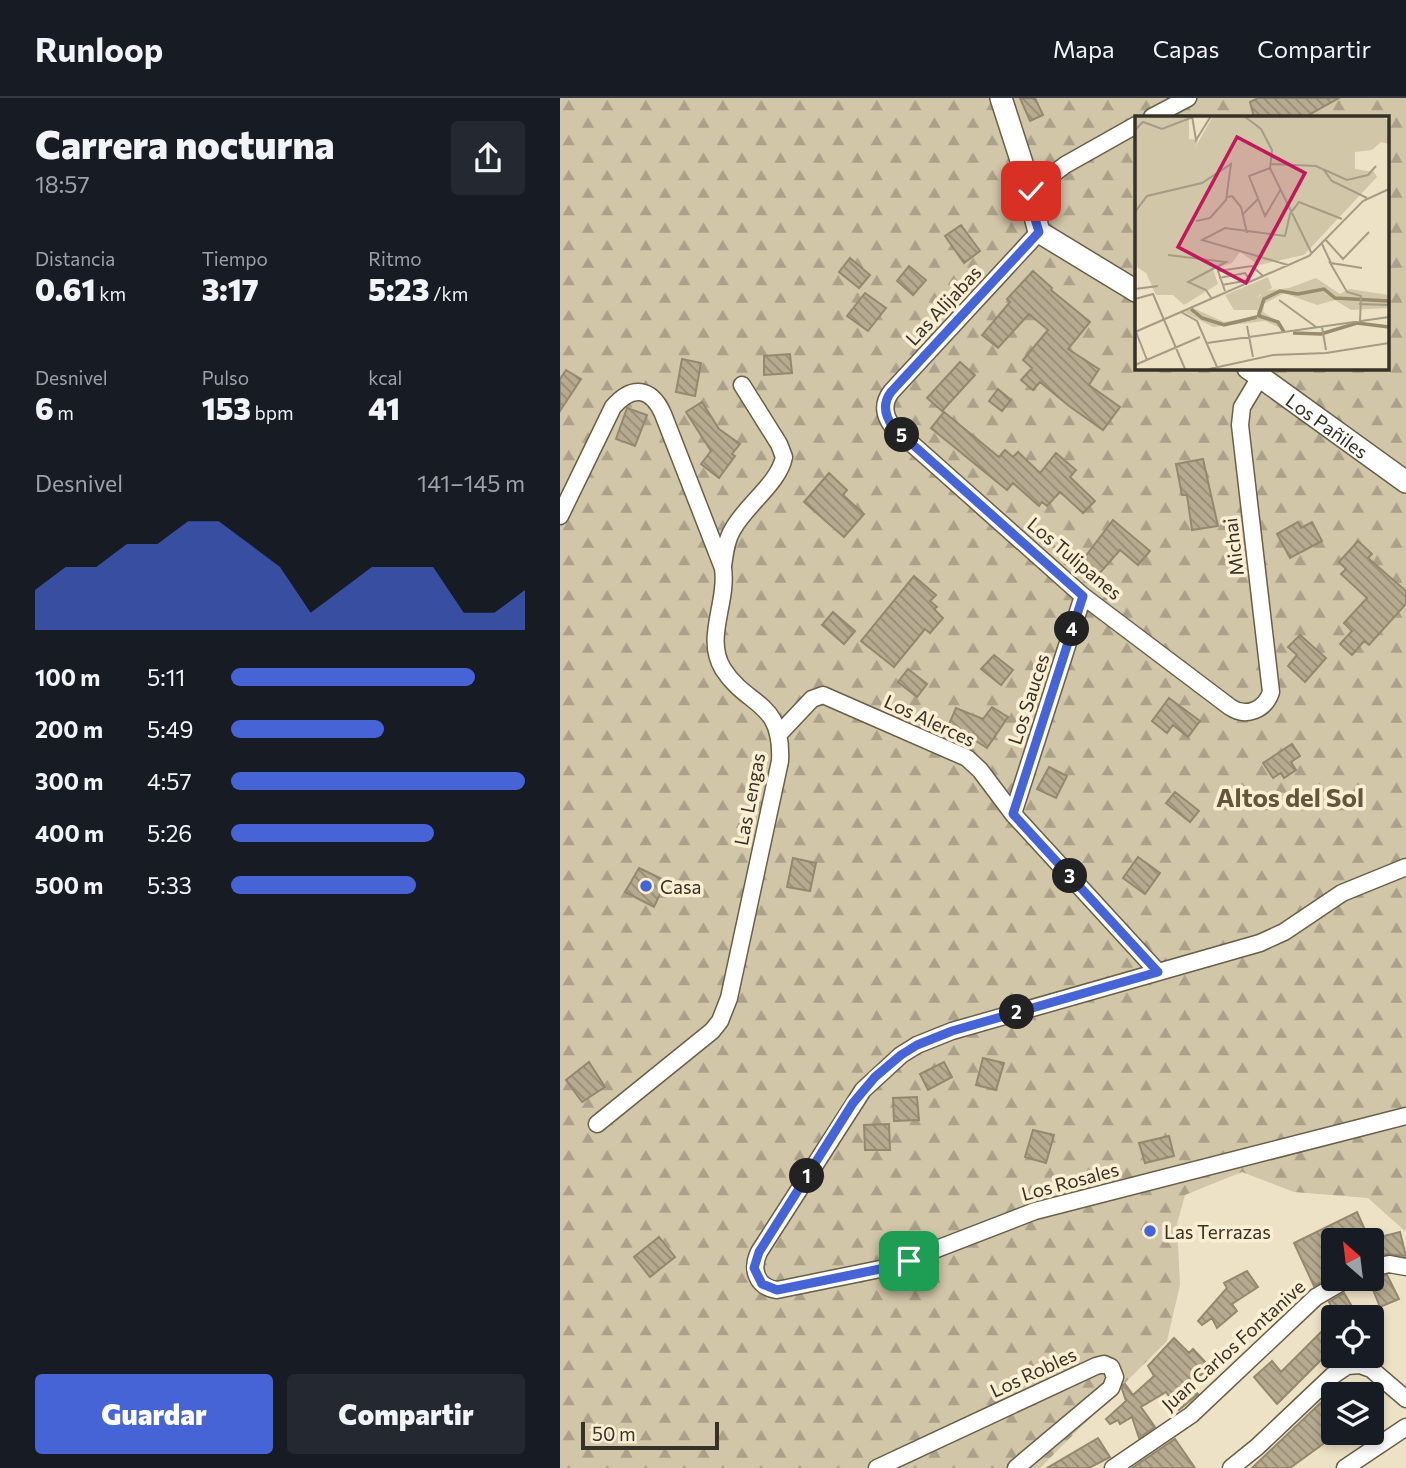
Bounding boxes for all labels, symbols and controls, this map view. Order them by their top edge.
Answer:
text: Runloop [35,28,163,69]
text: Mapa [1053,34,1115,63]
text: Capas [1153,34,1219,63]
text: Compartir [1257,34,1371,63]
inset map [1135,116,1388,369]
text: Carrera nocturna [35,120,335,167]
button: share [451,121,525,195]
pin [1001,161,1061,221]
text: 18:57 [35,170,90,198]
icon: check [1012,172,1050,210]
text: Distancia [35,247,115,270]
text: Tiempo [202,247,268,270]
text: Ritmo [368,247,422,270]
street label: Las Alijabas [900,260,986,350]
text: 0.61 [35,270,96,307]
text: 3:17 [202,270,259,307]
text: 5:23 [368,270,429,307]
text: km [96,282,126,305]
text: /km [429,282,468,305]
text: Desnivel [35,366,108,389]
text: Pulso [202,366,249,389]
text: kcal [368,366,402,389]
street label: Los Pañiles [1282,388,1373,463]
text: 6 [35,389,54,426]
text: 153 [202,389,251,426]
text: 41 [368,389,400,426]
text: m [54,401,74,424]
text: bpm [251,401,294,424]
pin: 5 [884,418,920,452]
text: 5 [896,423,907,446]
text: Desnivel [35,469,123,497]
text: 141–145 m [417,469,525,497]
street label: Los Tulipanes [1023,512,1127,604]
street label: Michai [1218,517,1248,577]
pin: 4 [1054,612,1090,646]
text: 4 [1066,617,1077,640]
street label: Los Sauces [1003,651,1053,747]
text: 100 m [35,663,100,691]
text: 5:11 [147,663,185,691]
street label: Los Alerces [881,689,979,751]
text: 200 m [35,715,103,743]
text: 5:49 [147,715,193,743]
street label: Las Lengas [729,751,769,847]
text: 300 m [35,767,103,795]
text: 4:57 [147,767,192,795]
district label: Altos del Sol [1216,781,1364,812]
text: 400 m [35,819,104,847]
text: 5:26 [147,819,192,847]
pin: 3 [1052,858,1088,894]
text: 3 [1064,864,1075,887]
text: 500 m [35,871,103,899]
text: 5:33 [147,871,192,899]
place label: Casa [660,875,702,898]
marker: Casa [638,878,654,894]
pin: 2 [1000,995,1035,1030]
text: 2 [1011,1000,1022,1023]
street label: Los Rosales [1019,1157,1121,1205]
pin: 1 [790,1158,824,1194]
text: 1 [802,1164,811,1187]
place label: Las Terrazas [1164,1220,1271,1243]
marker: Las Terrazas [1142,1223,1158,1239]
north arrow [1321,1228,1384,1292]
map controls [1321,1228,1384,1445]
pin [879,1231,939,1291]
icon: arrive [890,1242,928,1280]
street label: Juan Carlos Fontanive [1157,1275,1309,1415]
button: locate [1321,1305,1384,1368]
street label: Los Robles [986,1342,1080,1402]
button: Guardar [35,1374,273,1454]
button: Compartir [287,1374,525,1454]
button: layers [1321,1382,1384,1445]
scale bar [581,1419,719,1451]
text: 50 m [592,1422,636,1445]

